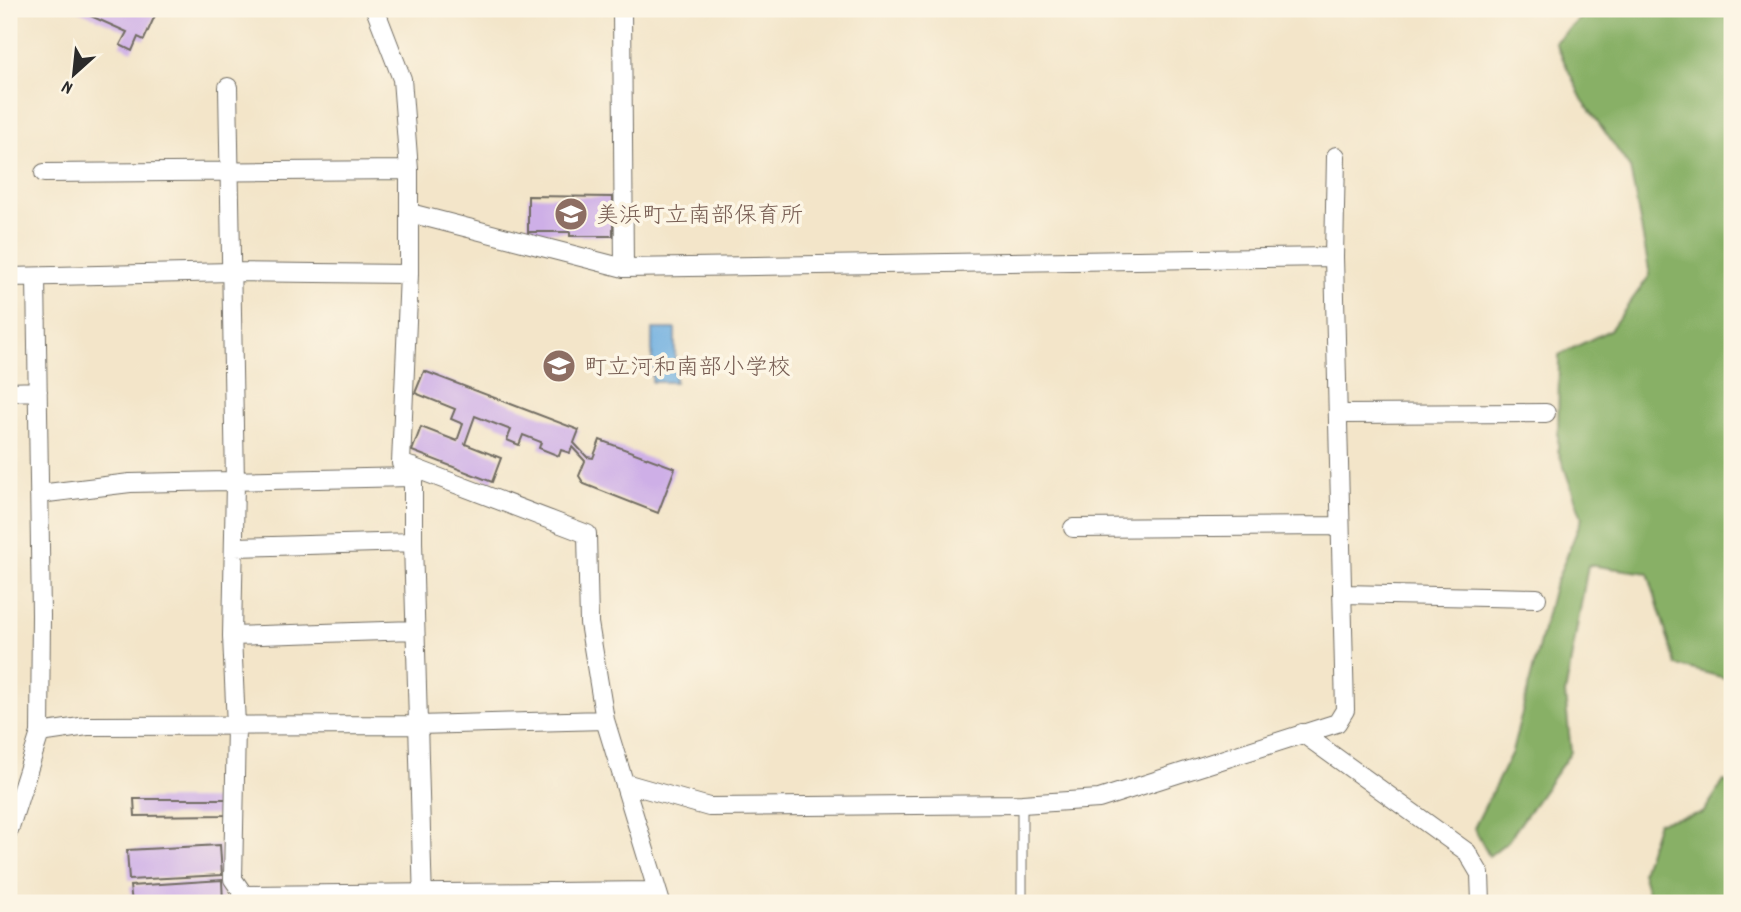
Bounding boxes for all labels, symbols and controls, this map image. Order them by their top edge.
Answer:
north arrow [38,38,108,108]
text: N [58,72,78,100]
school or university icon: 美浜町立南部保育所 [552,195,590,233]
place label: 美浜町立南部保育所 [596,201,803,234]
school or university icon: 町立河和南部小学校 [540,347,578,385]
place label: 町立河和南部小学校 [584,353,791,386]

